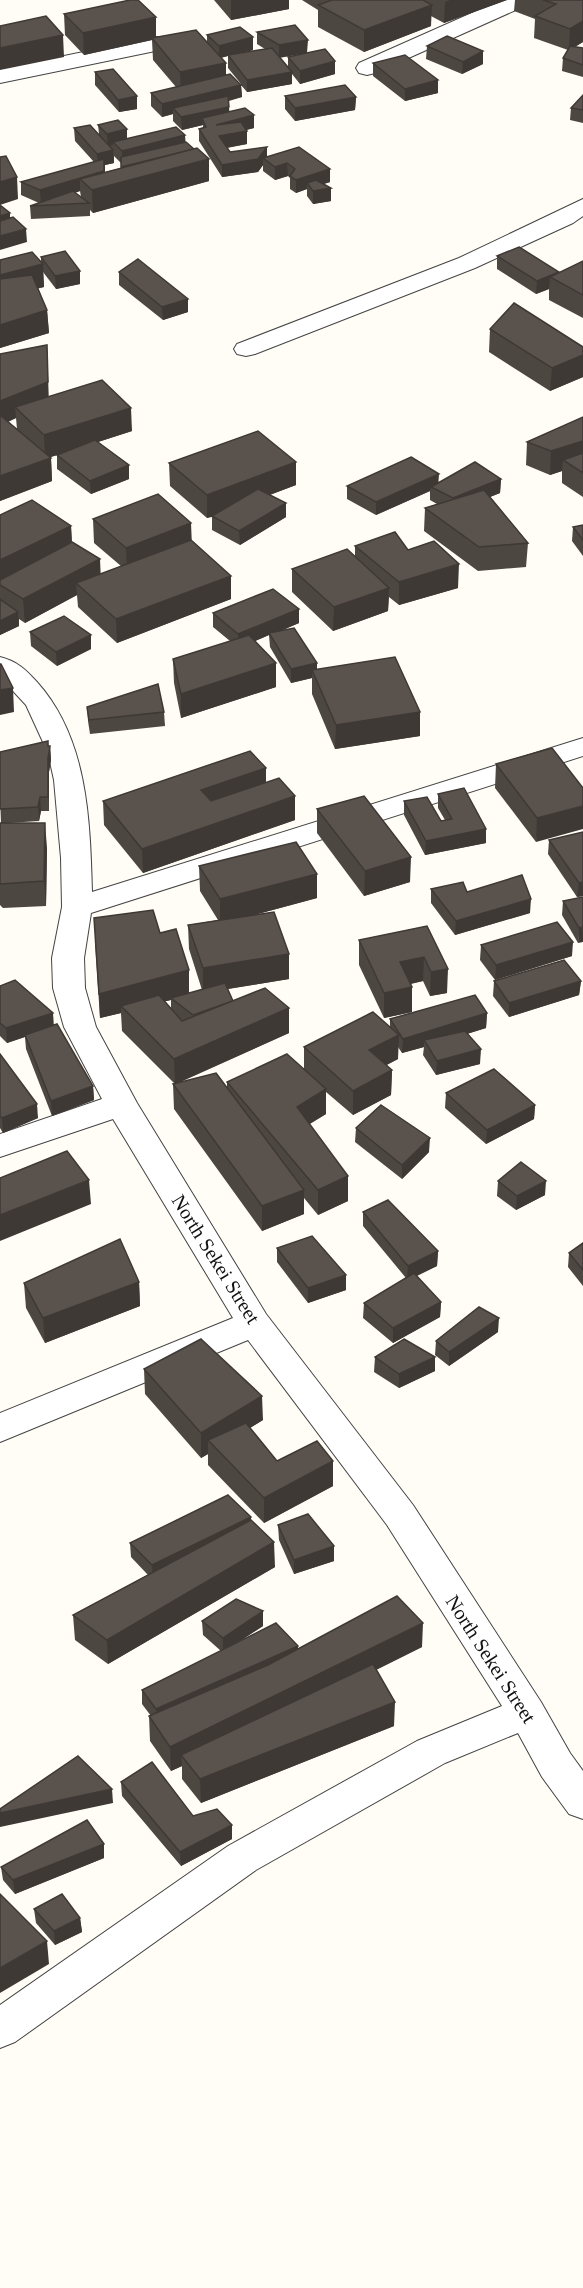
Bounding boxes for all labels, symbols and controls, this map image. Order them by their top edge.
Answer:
street label: North Sekei Street [168,1191,265,1328]
street label: North Sekei Street [442,1591,541,1727]

